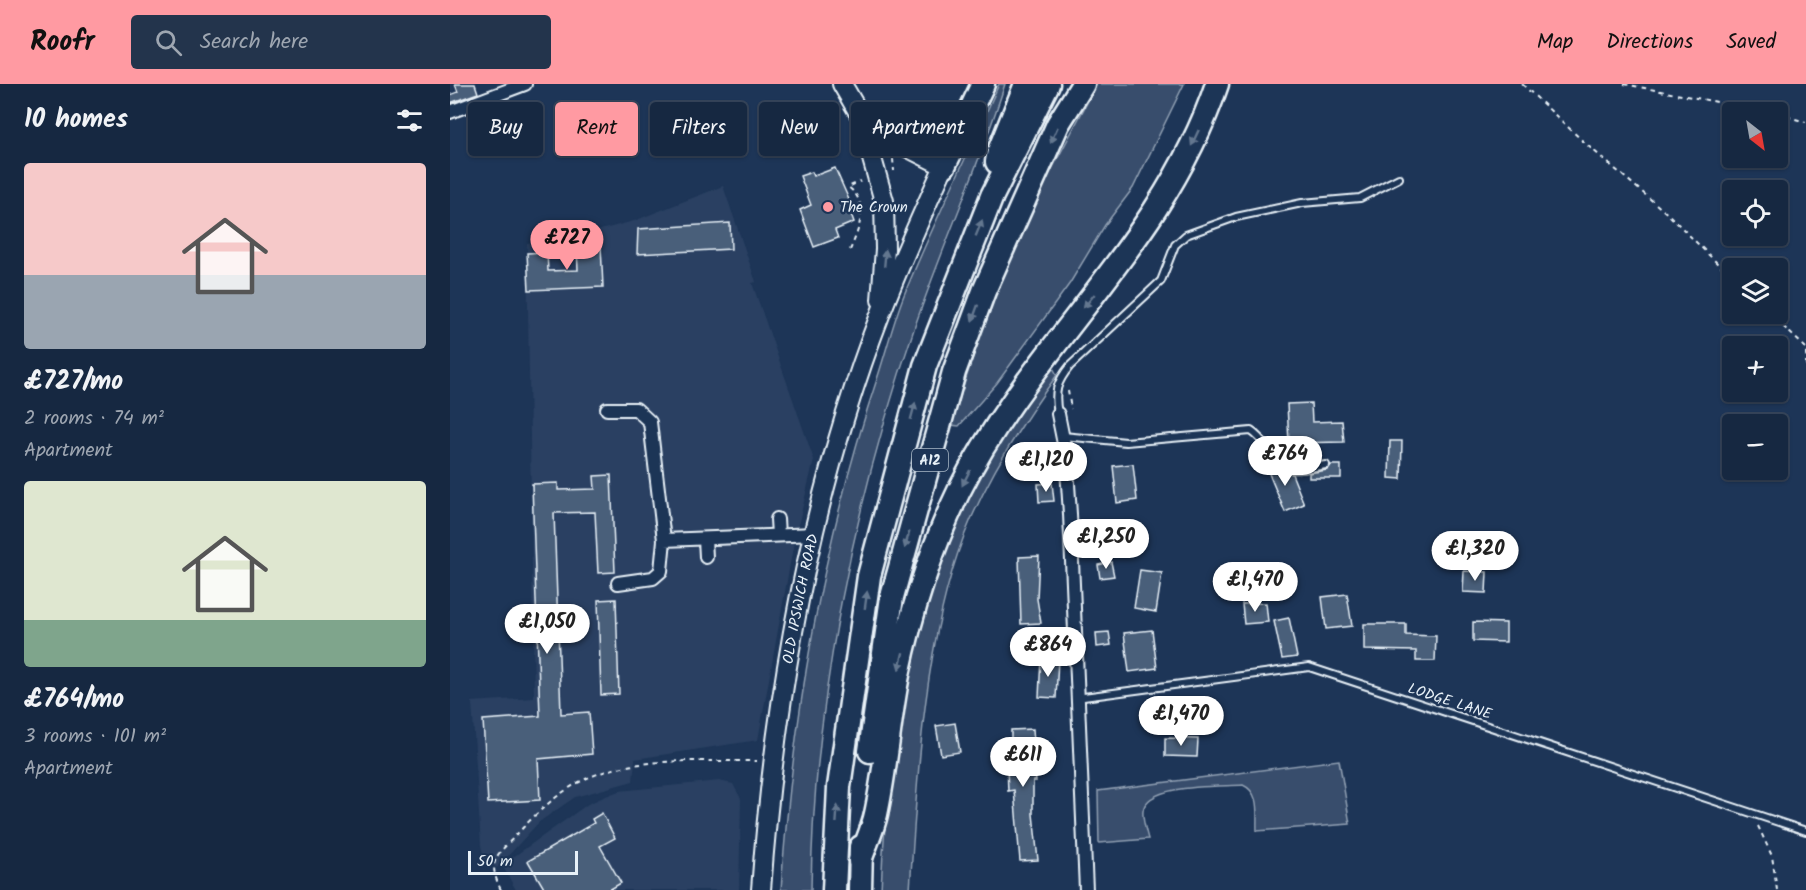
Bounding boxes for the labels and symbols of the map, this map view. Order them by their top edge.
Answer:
north arrow [1722,102,1788,168]
one-way arrow [1049,126,1058,143]
one-way arrow [1191,130,1200,147]
place label: The Crown [840,196,908,220]
marker: The Crown [821,200,835,214]
one-way arrow [975,219,984,237]
pin: £727 [531,220,603,271]
one-way arrow [880,249,889,268]
one-way arrow [1083,293,1096,309]
one-way arrow [970,304,980,322]
one-way arrow [909,402,918,420]
pin: £764 [1249,436,1321,487]
pin: £1,120 [997,442,1095,493]
road number: A12 [912,449,948,471]
one-way arrow [961,470,971,487]
pin: £1,250 [1057,519,1155,570]
street label: OLD IPSWICH ROAD [777,531,826,666]
one-way arrow [902,531,912,549]
pin: £1,320 [1426,531,1524,582]
pin: £1,470 [1206,562,1304,613]
one-way arrow [861,591,870,610]
pin: £1,050 [498,604,596,655]
pin: £864 [1012,627,1084,678]
one-way arrow [896,652,906,671]
street label: LODGE LANE [1404,677,1496,727]
pin: £1,470 [1132,696,1230,747]
pin: £611 [987,737,1059,788]
one-way arrow [832,805,842,824]
scale bar [468,848,578,876]

